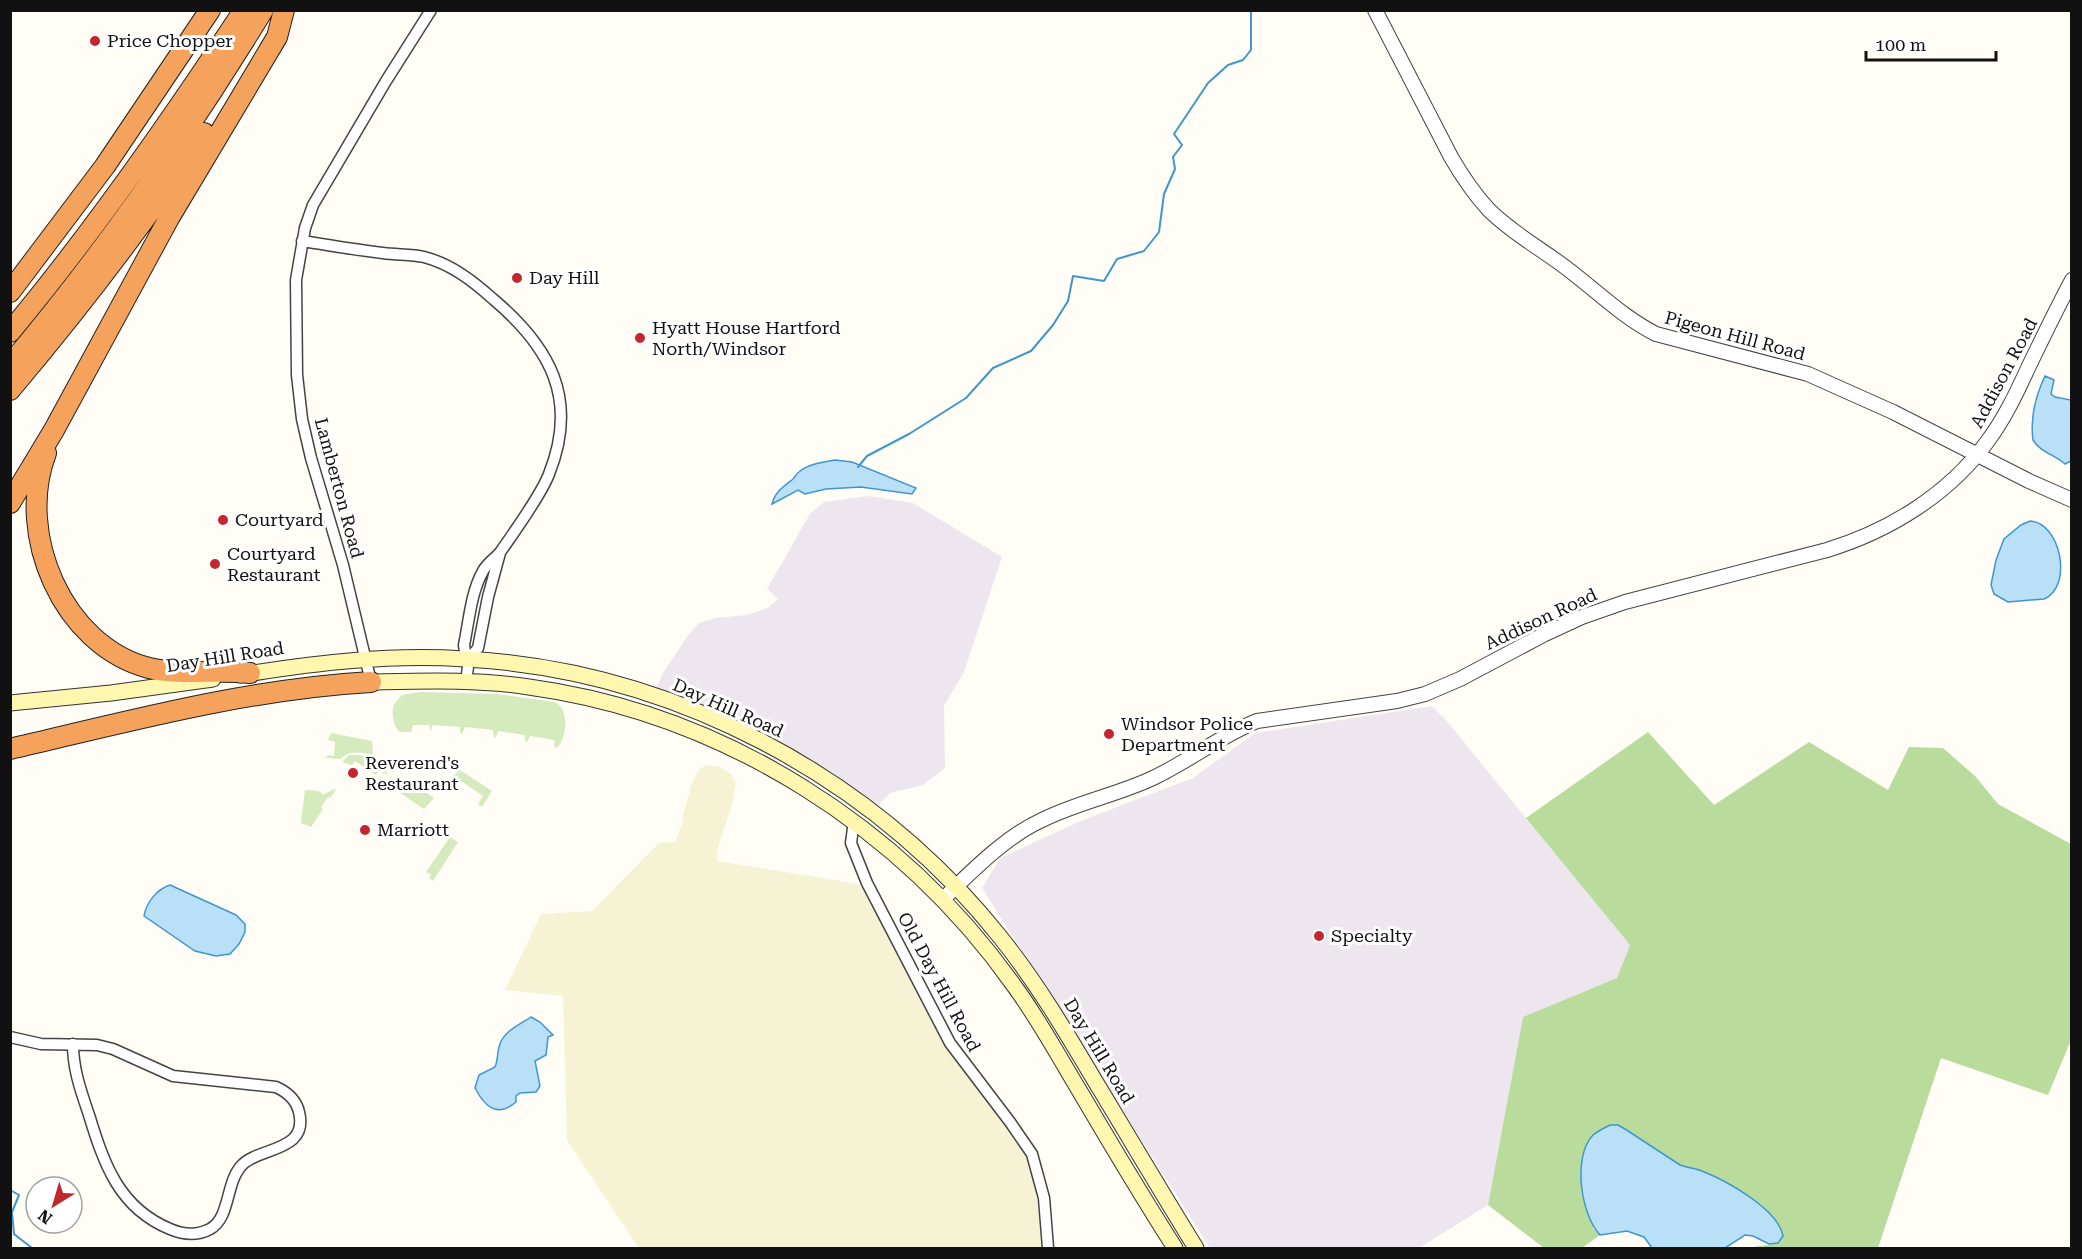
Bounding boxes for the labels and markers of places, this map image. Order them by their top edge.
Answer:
place label: Price Chopper [107,30,233,51]
marker: Price Chopper [88,34,102,48]
place label: Day Hill [529,267,600,288]
marker: Day Hill [510,271,524,285]
place label: Hyatt House Hartford North/Windsor [652,317,841,359]
marker: Hyatt House Hartford North/Windsor [633,331,647,345]
place label: Courtyard [235,509,324,530]
marker: Courtyard [216,513,230,527]
place label: Courtyard Restaurant [227,543,321,585]
marker: Courtyard Restaurant [208,557,222,571]
place label: Windsor Police Department [1121,713,1253,755]
marker: Windsor Police Department [1102,727,1116,741]
place label: Reverend's Restaurant [365,752,459,794]
marker: Reverend's Restaurant [346,766,360,780]
place label: Marriott [377,819,449,840]
marker: Marriott [358,823,372,837]
place label: Specialty [1331,925,1413,946]
marker: Specialty [1312,929,1326,943]

